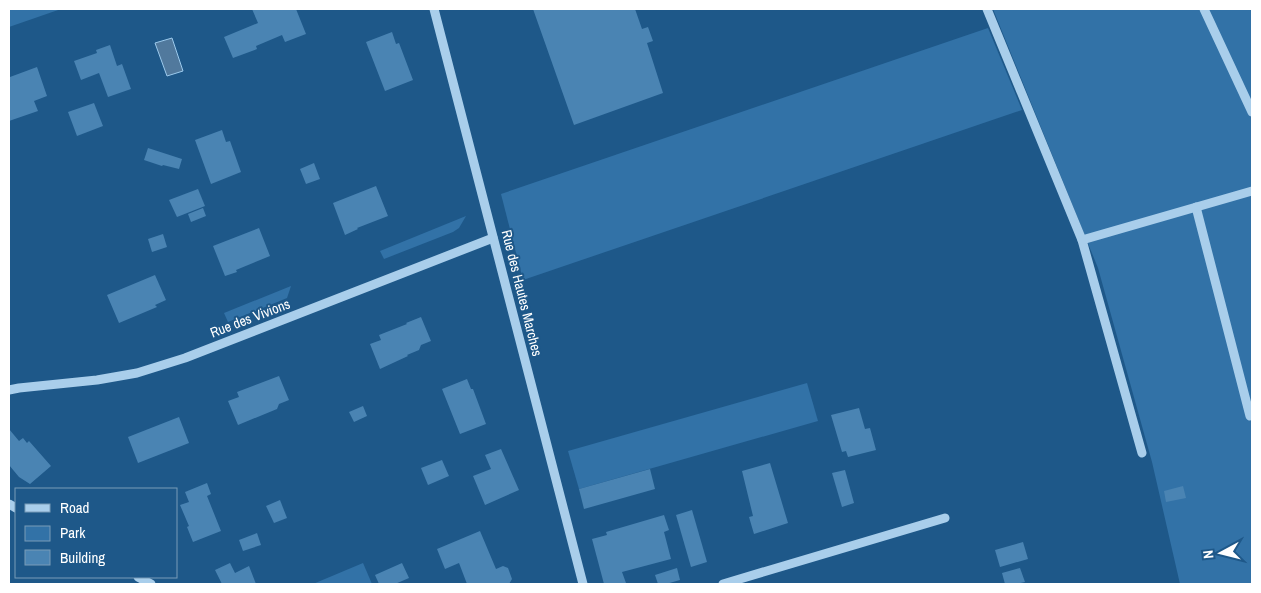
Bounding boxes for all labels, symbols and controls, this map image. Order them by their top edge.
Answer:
street label: Rue des Hautes Marches [498,228,546,358]
street label: Rue des Vivions [208,294,293,341]
legend [15,488,178,578]
text: Road [60,497,89,518]
text: Park [60,522,86,543]
north arrow [1196,528,1246,578]
text: Building [60,547,105,568]
text: N [1199,549,1218,560]

